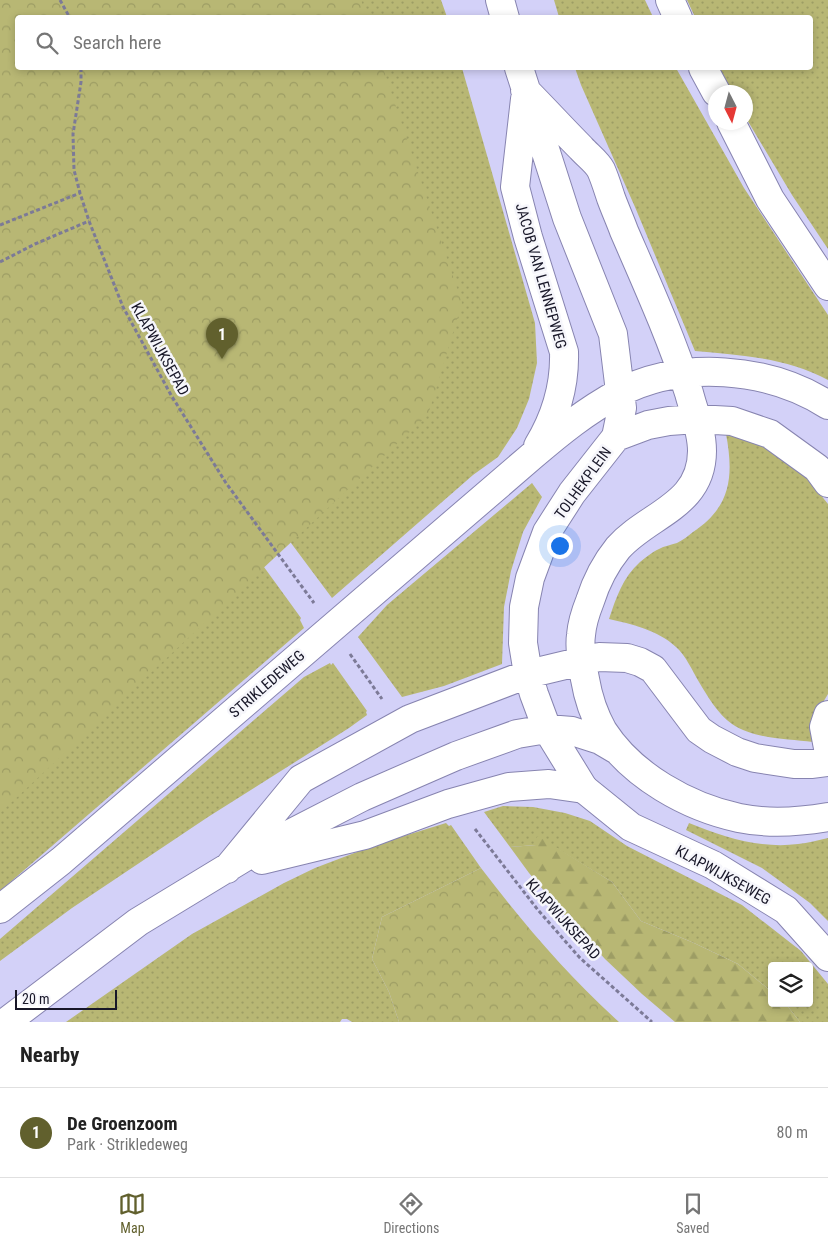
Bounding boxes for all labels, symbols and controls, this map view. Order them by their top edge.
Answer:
search box [15,15,813,70]
icon: search [33,29,61,57]
text: Search here [73,31,161,54]
north arrow [708,85,753,130]
street label: JACOB VAN LENNEPWEG [512,201,570,351]
street label: KLAPWIJKSEPAD [127,300,193,398]
pin: 1 [206,318,238,359]
street label: TOLHEKPLEIN [551,443,615,523]
your location [547,533,573,559]
street label: STRIKLEDEWEG [226,646,308,722]
street label: KLAPWIJKSEWEG [672,841,774,909]
street label: KLAPWIJKSEPAD [522,875,604,963]
map controls [768,962,813,1007]
button: layers [768,962,813,1007]
scale bar [15,987,118,1010]
text: 20 m [22,991,50,1007]
text: Nearby [20,1043,79,1067]
text: De Groenzoom [67,1112,178,1135]
text: 1 [32,1123,40,1142]
text: 80 m [776,1123,808,1142]
text: Park · Strikledeweg [67,1135,188,1154]
tab: Map [118,1190,146,1236]
tab: Directions [383,1190,439,1236]
tab: Saved [676,1190,710,1236]

